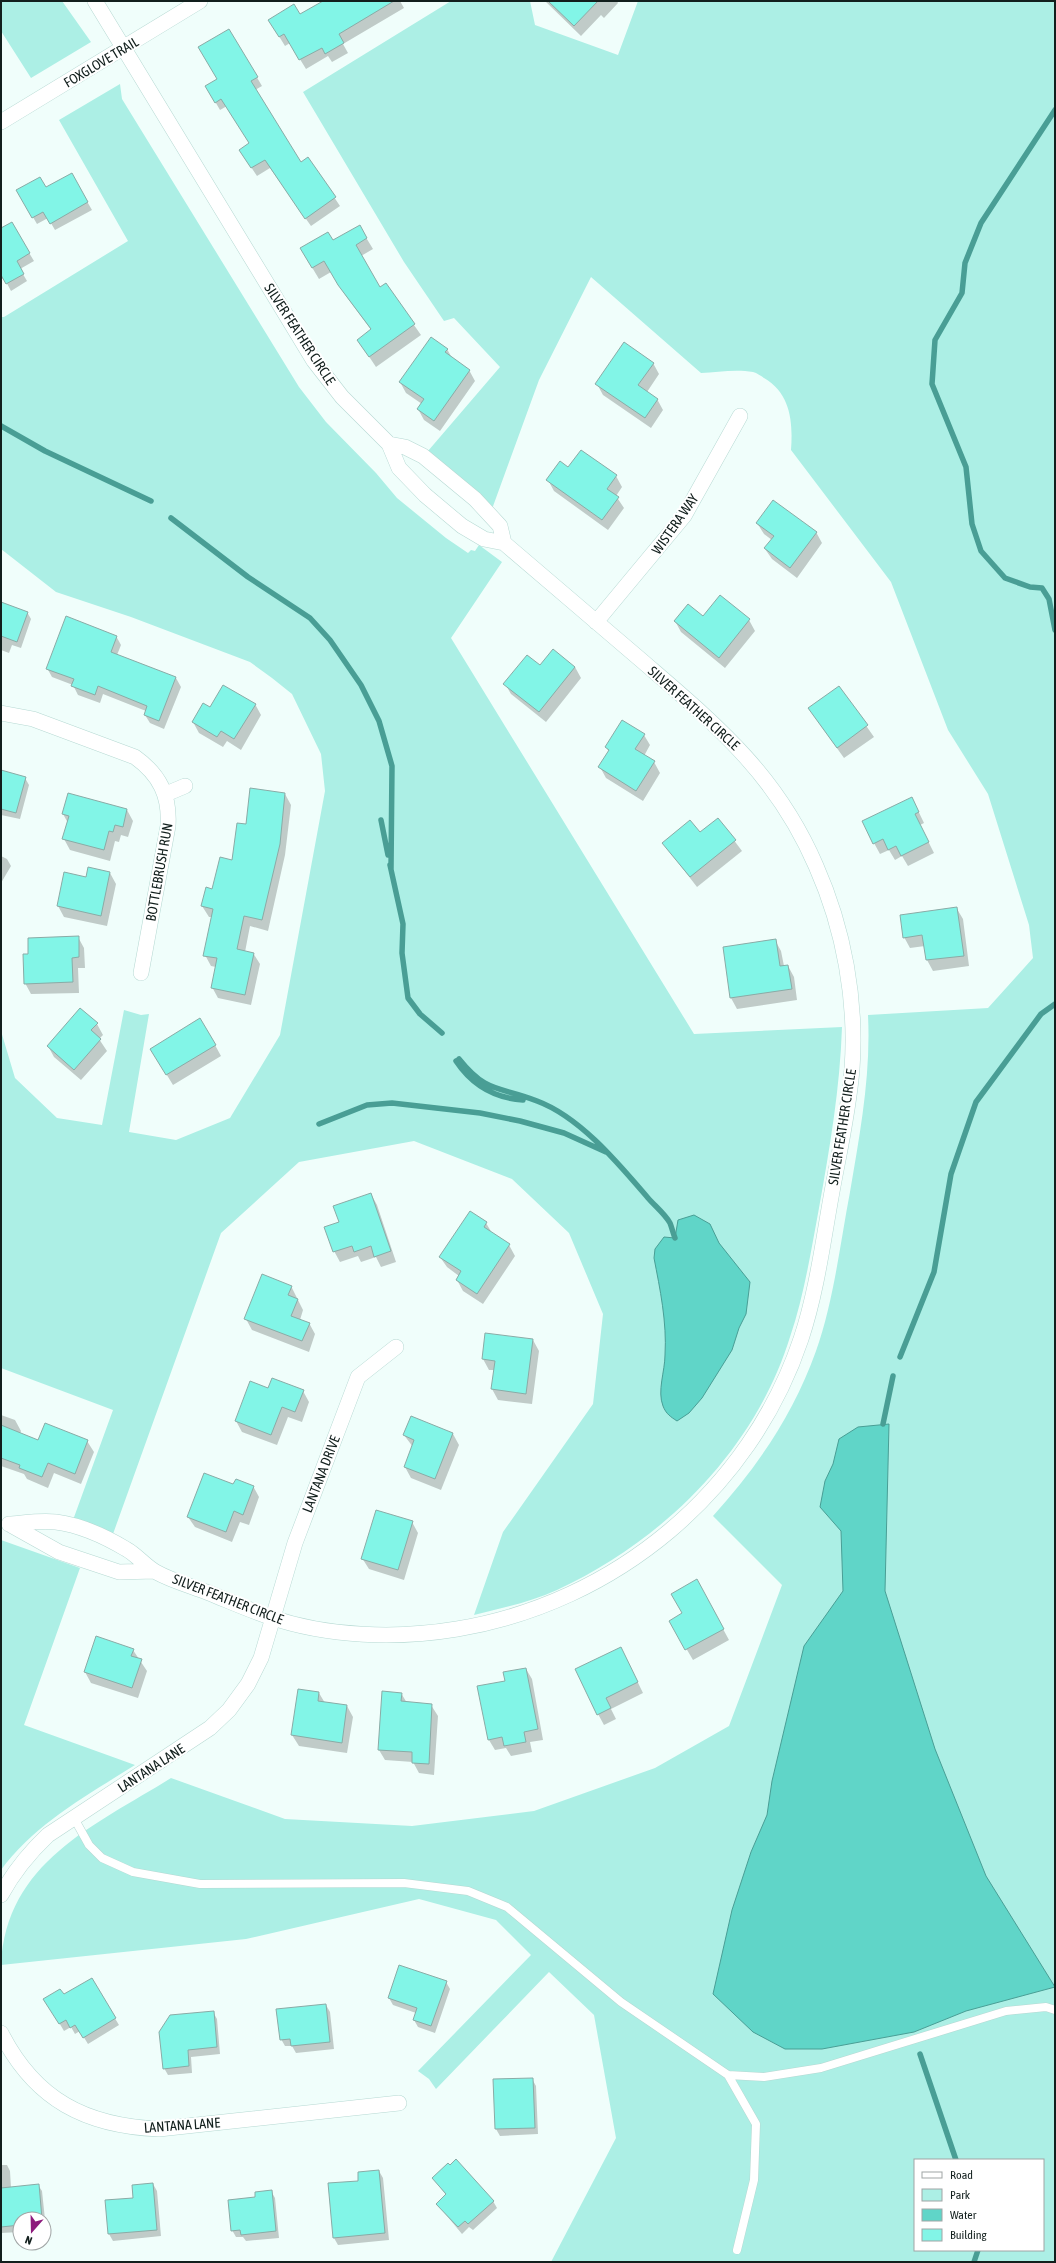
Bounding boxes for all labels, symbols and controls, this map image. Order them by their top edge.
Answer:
street label: FOXGLOVE TRAIL [61,33,142,90]
street label: SILVER FEATHER CIRCLE [261,280,339,388]
street label: WISTERA WAY [648,490,702,557]
street label: SILVER FEATHER CIRCLE [645,663,743,753]
street label: BOTTLEBRUSH RUN [142,822,176,922]
street label: SILVER FEATHER CIRCLE [825,1068,859,1186]
street label: LANTANA DRIVE [299,1433,343,1515]
street label: SILVER FEATHER CIRCLE [170,1571,286,1628]
street label: LANTANA LANE [115,1740,187,1796]
street label: LANTANA LANE [143,2114,221,2136]
legend [914,2159,1044,2251]
text: Road [950,2168,973,2182]
text: Park [950,2188,971,2202]
text: Water [950,2208,977,2222]
north arrow [12,2211,52,2251]
text: Building [950,2228,988,2242]
text: N [23,2234,34,2247]

